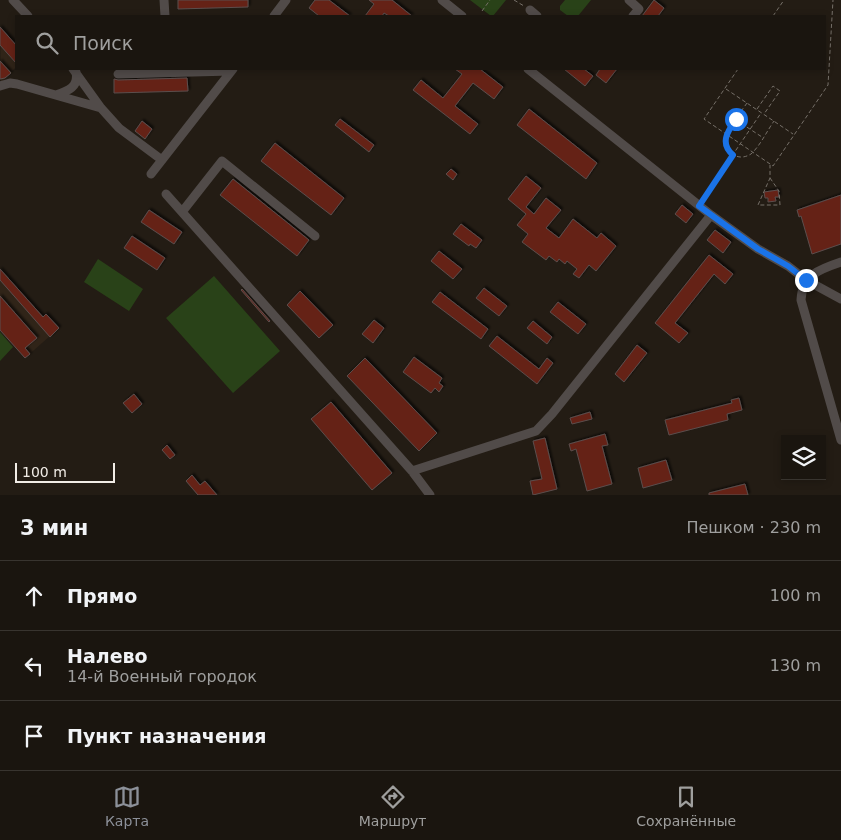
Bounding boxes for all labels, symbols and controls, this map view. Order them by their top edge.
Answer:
search box [15,15,826,70]
icon: search [33,29,61,57]
text: Поиск [73,32,133,54]
route start [725,108,748,131]
route end [795,269,818,292]
map controls [781,435,826,480]
button: layers [781,435,826,480]
scale bar [15,460,115,483]
text: 100 m [22,464,67,480]
text: 3 мин [20,516,88,540]
text: Пешком · 230 m [686,518,821,537]
icon: ahead [20,582,48,610]
text: Прямо [67,585,137,607]
text: 100 m [770,586,821,605]
text: Налево [67,645,148,667]
icon: left [20,652,48,680]
text: 130 m [770,656,821,675]
text: 14-й Военный городок [67,667,257,686]
icon: arrive [20,722,48,750]
text: Пункт назначения [67,725,266,747]
tab: Карта [105,783,149,829]
tab: Маршрут [359,783,426,829]
tab: Сохранённые [636,783,736,829]

